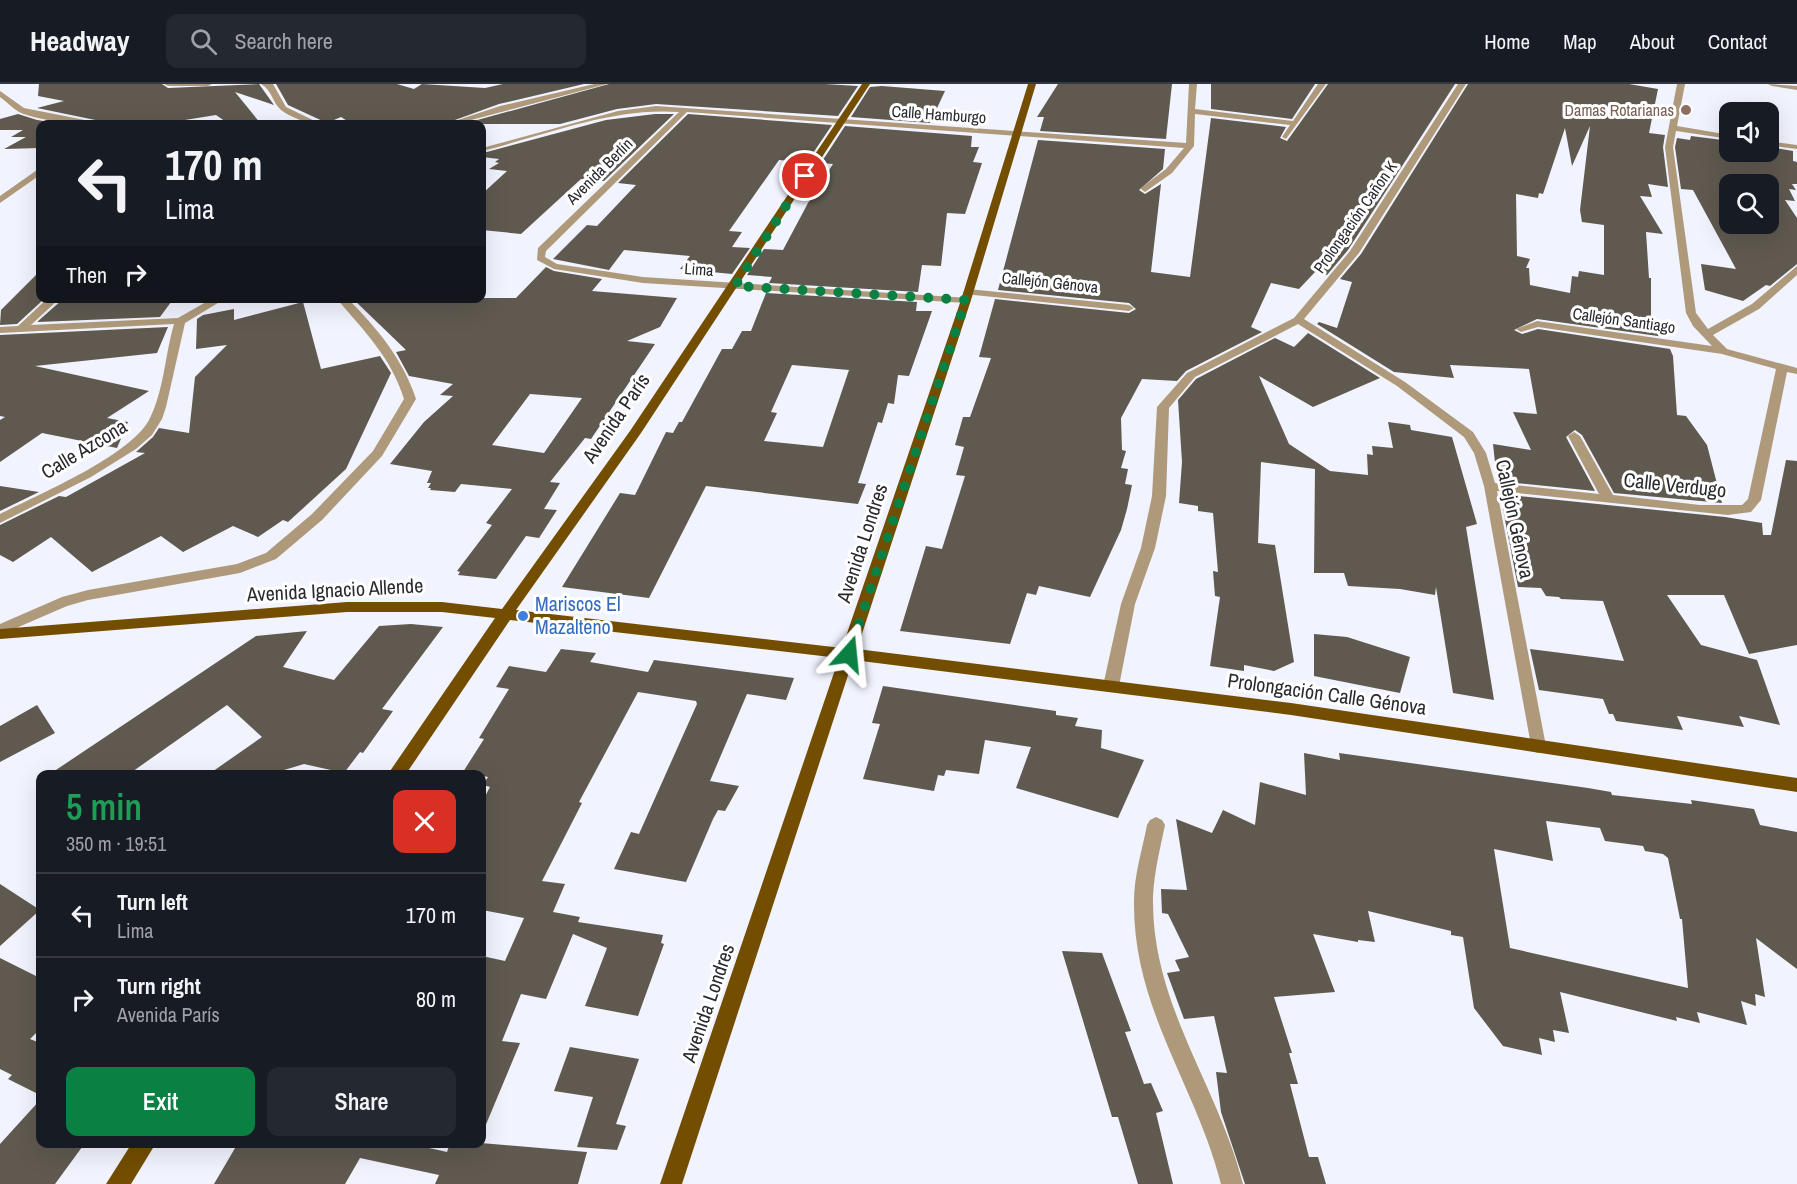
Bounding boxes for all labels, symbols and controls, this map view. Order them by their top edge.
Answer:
search box [166,14,586,68]
text: Headway [30,22,130,60]
icon: search [187,25,220,58]
text: Search here [235,26,333,56]
text: Home [1484,27,1530,56]
text: Map [1563,27,1597,56]
text: About [1630,27,1675,56]
text: Contact [1708,27,1767,56]
place label: Damas Rotarianas [1565,99,1674,121]
street label: Calle Hamburgo [891,100,987,128]
map controls [1719,102,1779,234]
button: sound [1719,102,1779,162]
marker: Damas Rotarianas [1679,103,1693,117]
street label: Avenida Berlín [560,133,637,210]
text: 170 m [165,137,263,193]
icon: left [66,144,144,222]
pin [779,150,830,201]
street label: Prolongación Cañon K [1308,156,1402,277]
icon: arrive [788,159,821,192]
button: search [1719,174,1779,234]
text: Lima [165,191,214,227]
street label: Lima [684,257,715,281]
icon: right [119,258,152,291]
text: Then [66,260,107,290]
street label: Callejón Génova [1001,266,1100,298]
street label: Callejón Santiago [1571,302,1677,338]
street label: Avenida París [575,368,656,469]
street label: Calle Azcona [36,412,132,485]
street label: Callejón Génova [1490,457,1541,581]
street label: Calle Verdugo [1622,466,1728,503]
street label: Avenida Londres [829,480,893,607]
street label: Avenida Ignacio Allende [245,571,424,608]
place label: Mariscos El Mazalteno [535,590,621,640]
marker: Mariscos El Mazalteno [516,609,530,623]
position arrow [817,622,881,686]
street label: Prolongación Calle Génova [1226,666,1428,721]
text: 5 min [66,783,142,831]
button: close [393,790,456,853]
text: 350 m · 19:51 [66,830,166,857]
text: Turn left [117,887,188,917]
icon: left [66,899,99,932]
text: 170 m [406,900,456,930]
text: Lima [117,917,153,944]
street label: Avenida Londres [674,940,740,1067]
text: Turn right [117,971,201,1001]
icon: right [66,983,99,1016]
text: 80 m [416,984,456,1014]
text: Avenida París [117,1001,220,1028]
button: Exit [66,1067,255,1136]
button: Share [267,1067,456,1136]

